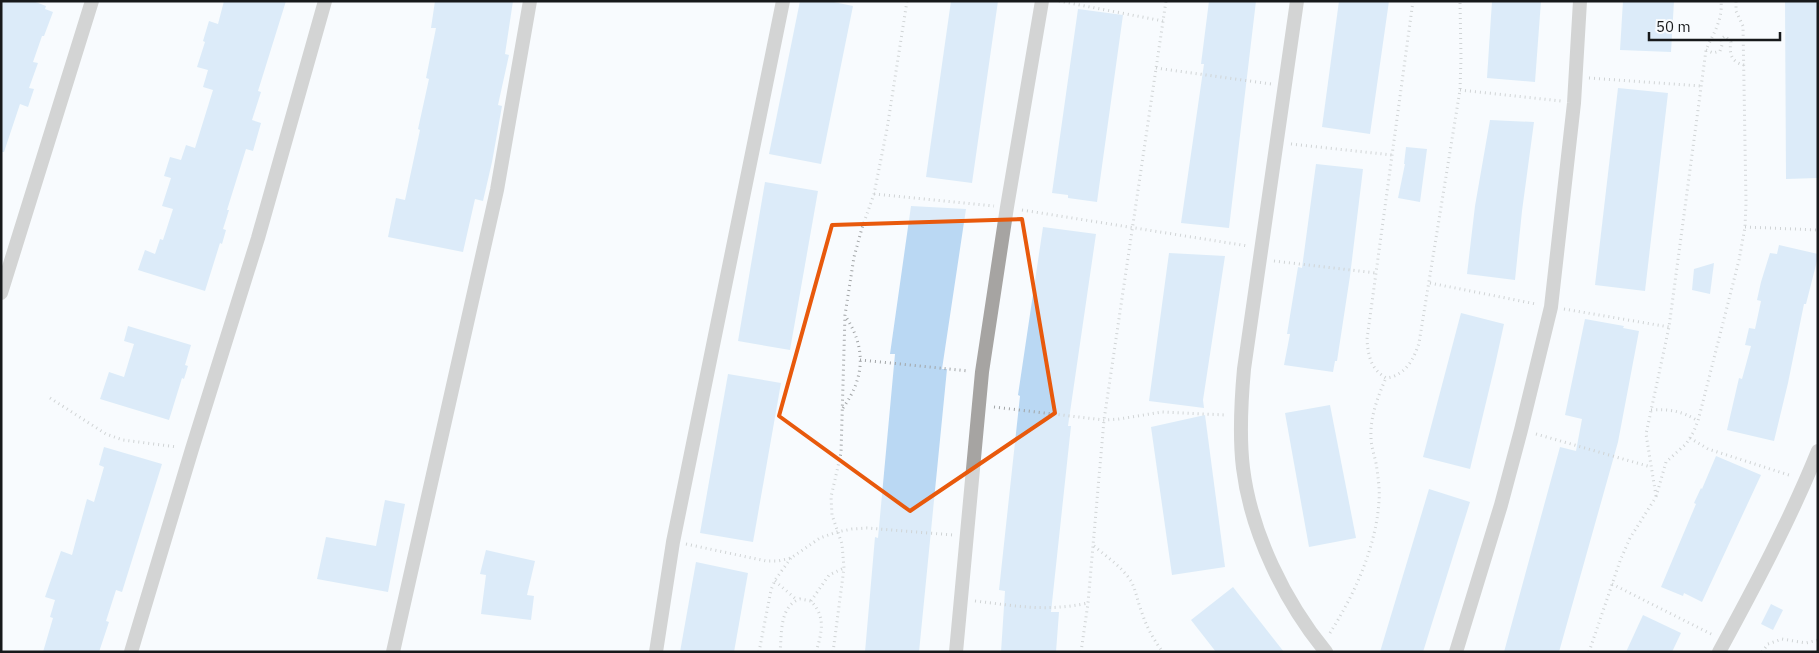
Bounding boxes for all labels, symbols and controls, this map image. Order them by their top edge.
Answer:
scale bar [1649,10,1780,42]
text: 50 m [1656,17,1691,36]

